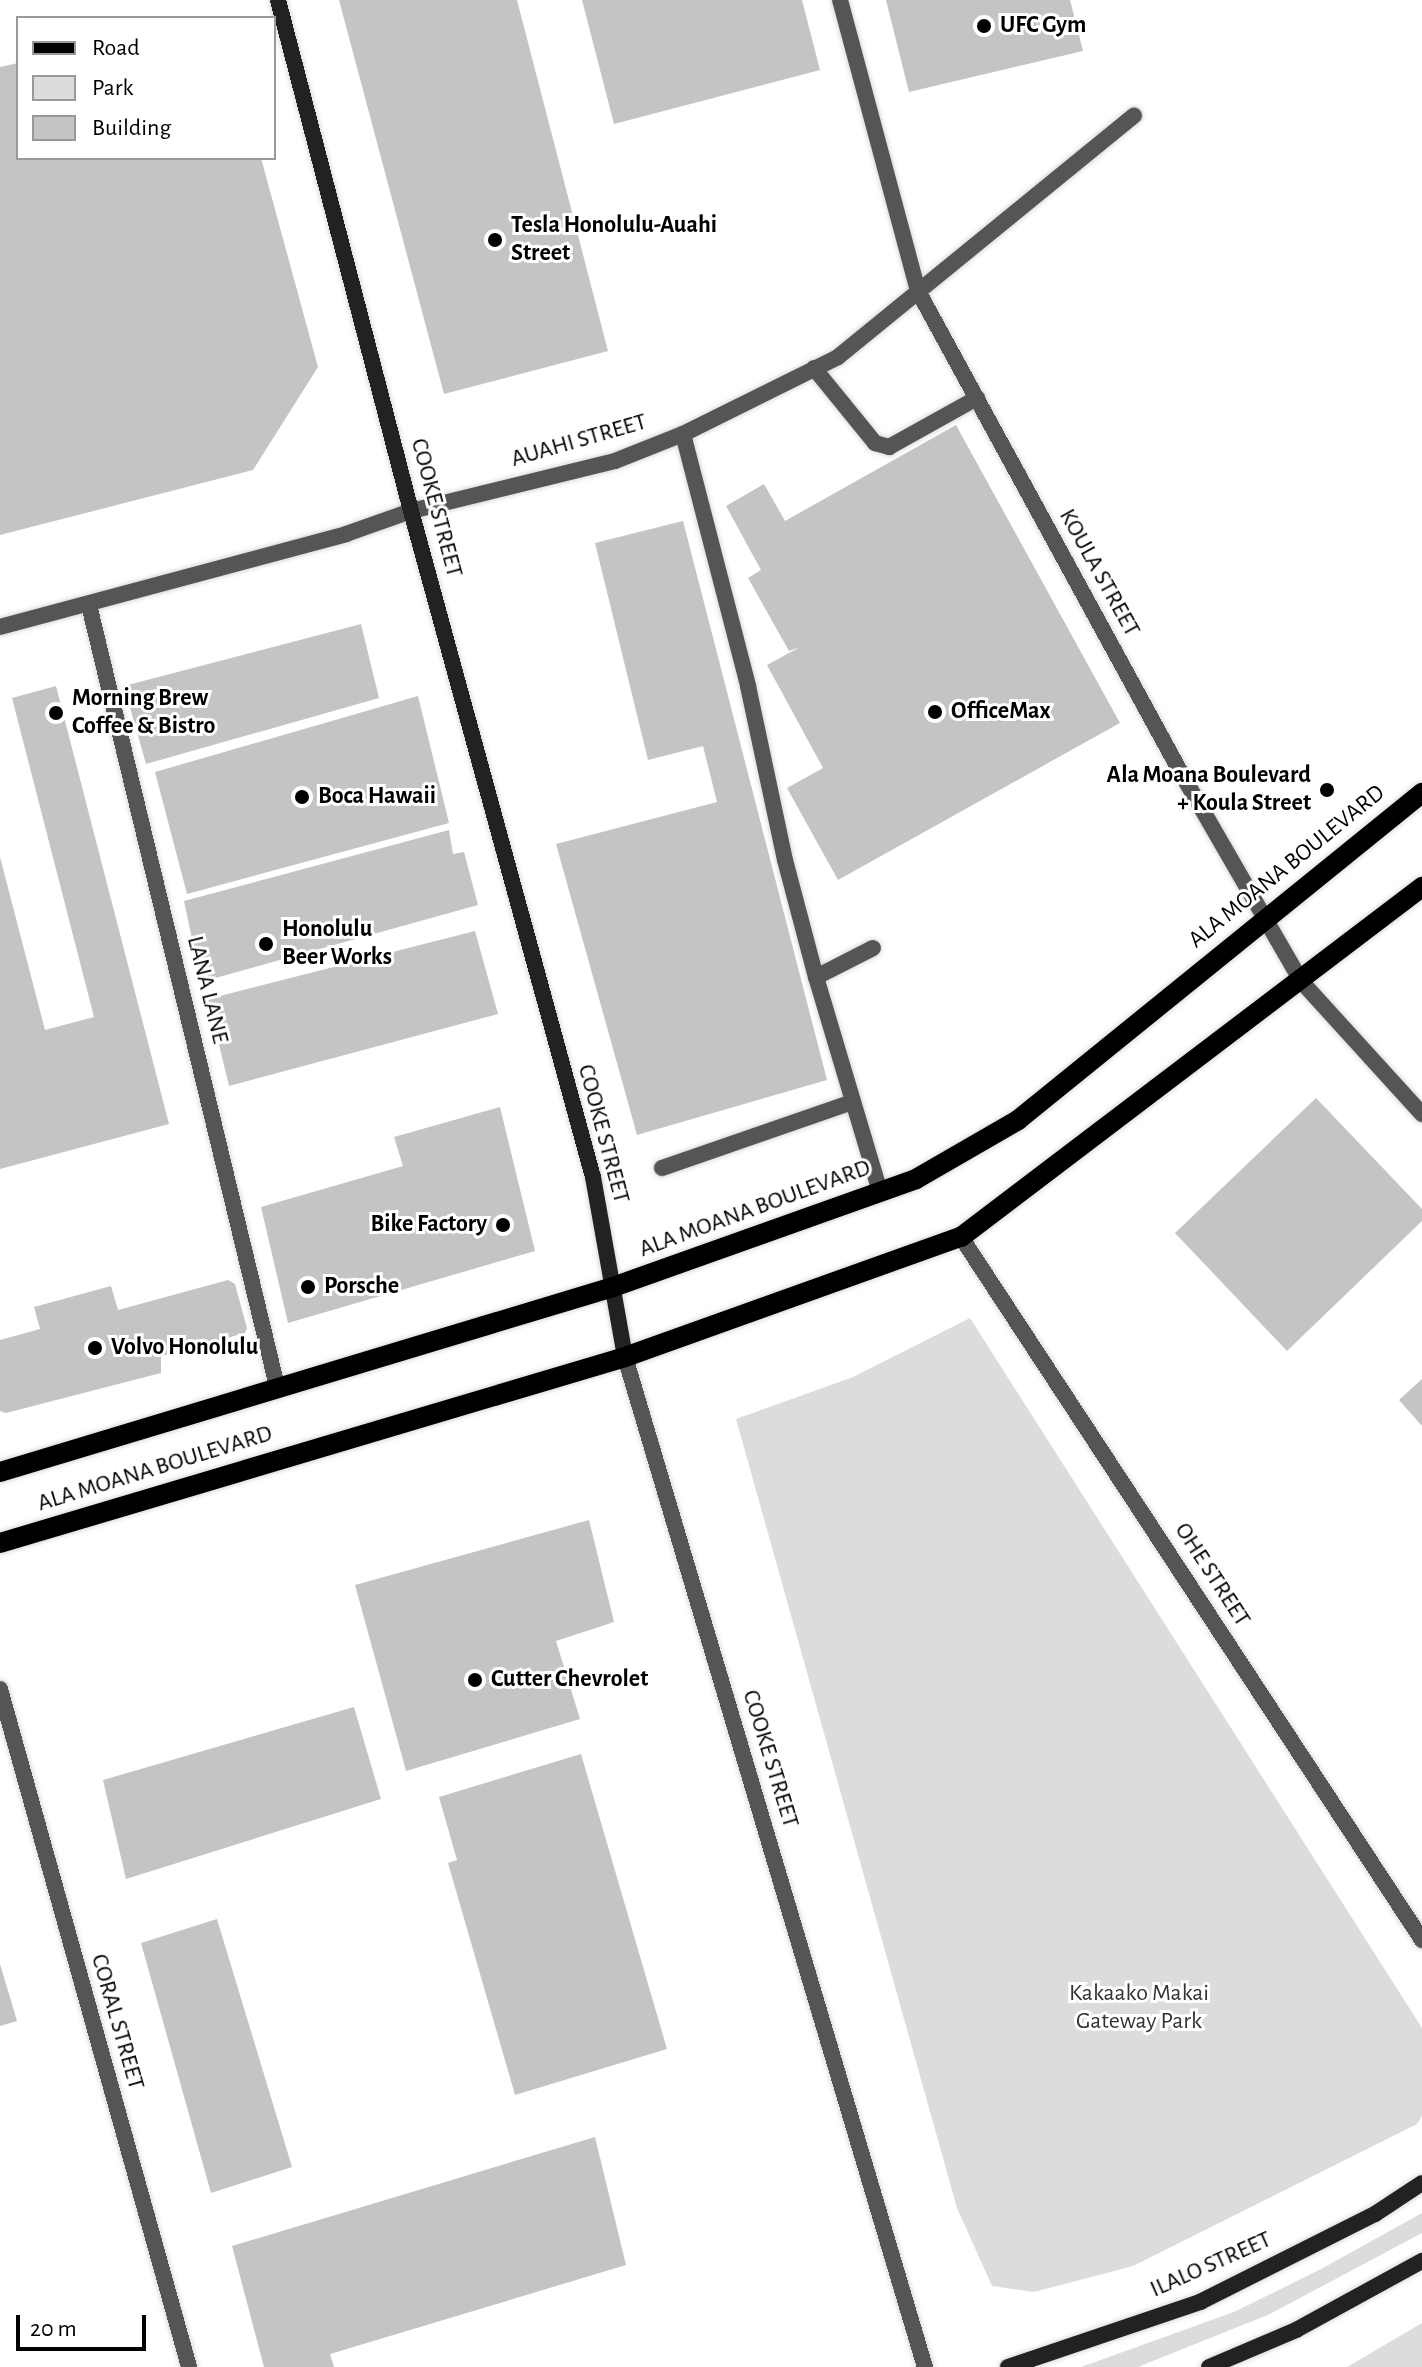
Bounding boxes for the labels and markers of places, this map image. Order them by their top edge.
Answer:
place label: UFC Gym [1000,12,1086,40]
marker: UFC Gym [975,17,993,35]
place label: Tesla Honolulu-Auahi Street [511,212,717,268]
marker: Tesla Honolulu-Auahi Street [486,231,504,249]
place label: Morning Brew Coffee & Bistro [72,685,215,741]
place label: OfficeMax [951,698,1051,726]
marker: OfficeMax [926,703,944,721]
marker: Morning Brew Coffee & Bistro [47,704,65,722]
place label: Ala Moana Boulevard + Koula Street [1107,762,1311,818]
marker: Ala Moana Boulevard + Koula Street [1318,781,1336,799]
place label: Boca Hawaii [318,783,436,811]
marker: Boca Hawaii [293,788,311,806]
place label: Honolulu Beer Works [282,916,392,972]
marker: Honolulu Beer Works [257,935,275,953]
place label: Bike Factory [370,1211,487,1239]
marker: Bike Factory [494,1216,512,1234]
place label: Porsche [324,1273,399,1301]
marker: Porsche [299,1278,317,1296]
place label: Volvo Honolulu [111,1334,258,1362]
marker: Volvo Honolulu [86,1339,104,1357]
place label: Cutter Chevrolet [491,1666,648,1694]
marker: Cutter Chevrolet [466,1671,484,1689]

